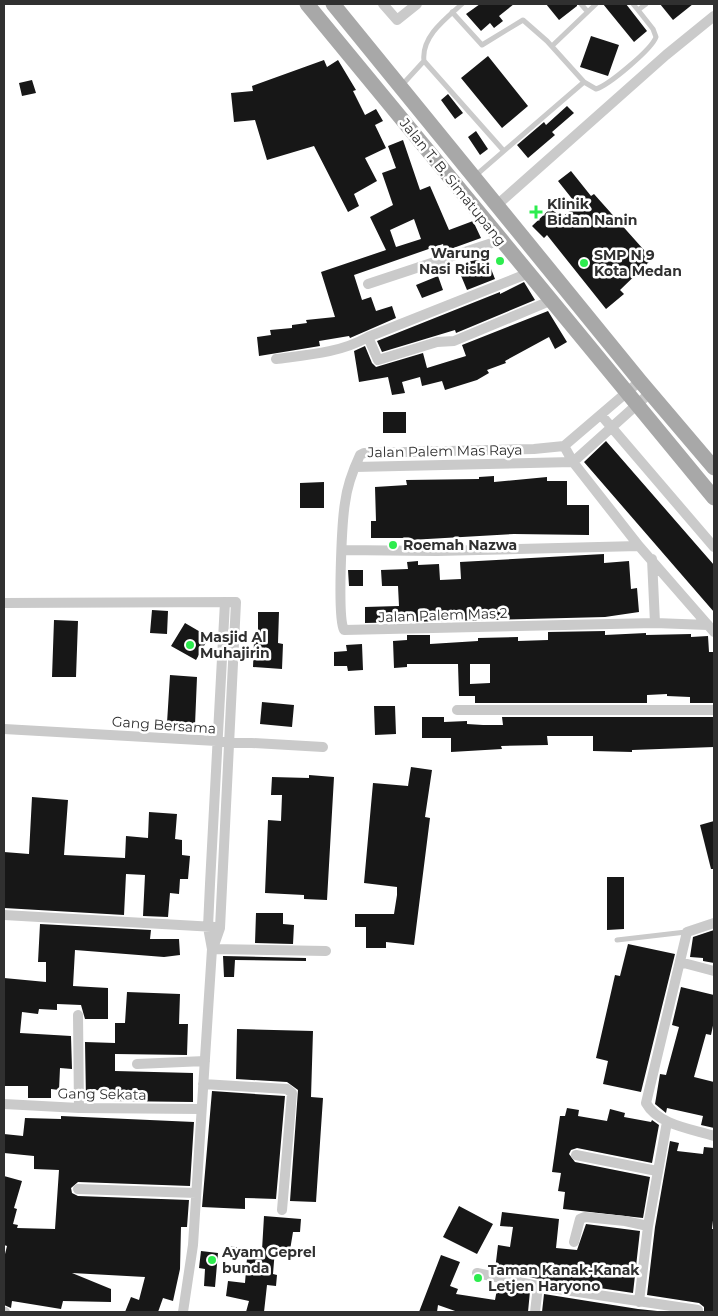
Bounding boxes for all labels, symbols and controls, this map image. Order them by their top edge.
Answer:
street label: Jalan T. B. Simatupang [395,114,510,250]
place label: Klinik Bidan Nanin [547,195,637,229]
marker: Klinik Bidan Nanin [529,205,543,219]
place label: Warung Nasi Riski [419,244,490,278]
place label: SMP N 9 Kota Medan [594,246,682,280]
marker: Warung Nasi Riski [494,255,506,267]
marker: SMP N 9 Kota Medan [578,257,590,269]
street label: Jalan Palem Mas Raya [366,441,523,461]
place label: Roemah Nazwa [403,536,517,554]
marker: Roemah Nazwa [387,539,399,551]
street label: Jalan Palem Mas 2 [377,604,508,626]
place label: Masjid Al Muhajirin [200,628,270,662]
marker: Masjid Al Muhajirin [184,639,196,651]
street label: Gang Bersama [111,712,217,738]
street label: Gang Sekata [57,1084,147,1104]
place label: Ayam Geprel bunda [221,1243,316,1277]
marker: Ayam Geprel bunda [206,1254,218,1266]
place label: Taman Kanak-Kanak Letjen Haryono [488,1261,640,1295]
marker: Taman Kanak-Kanak Letjen Haryono [472,1272,484,1284]

